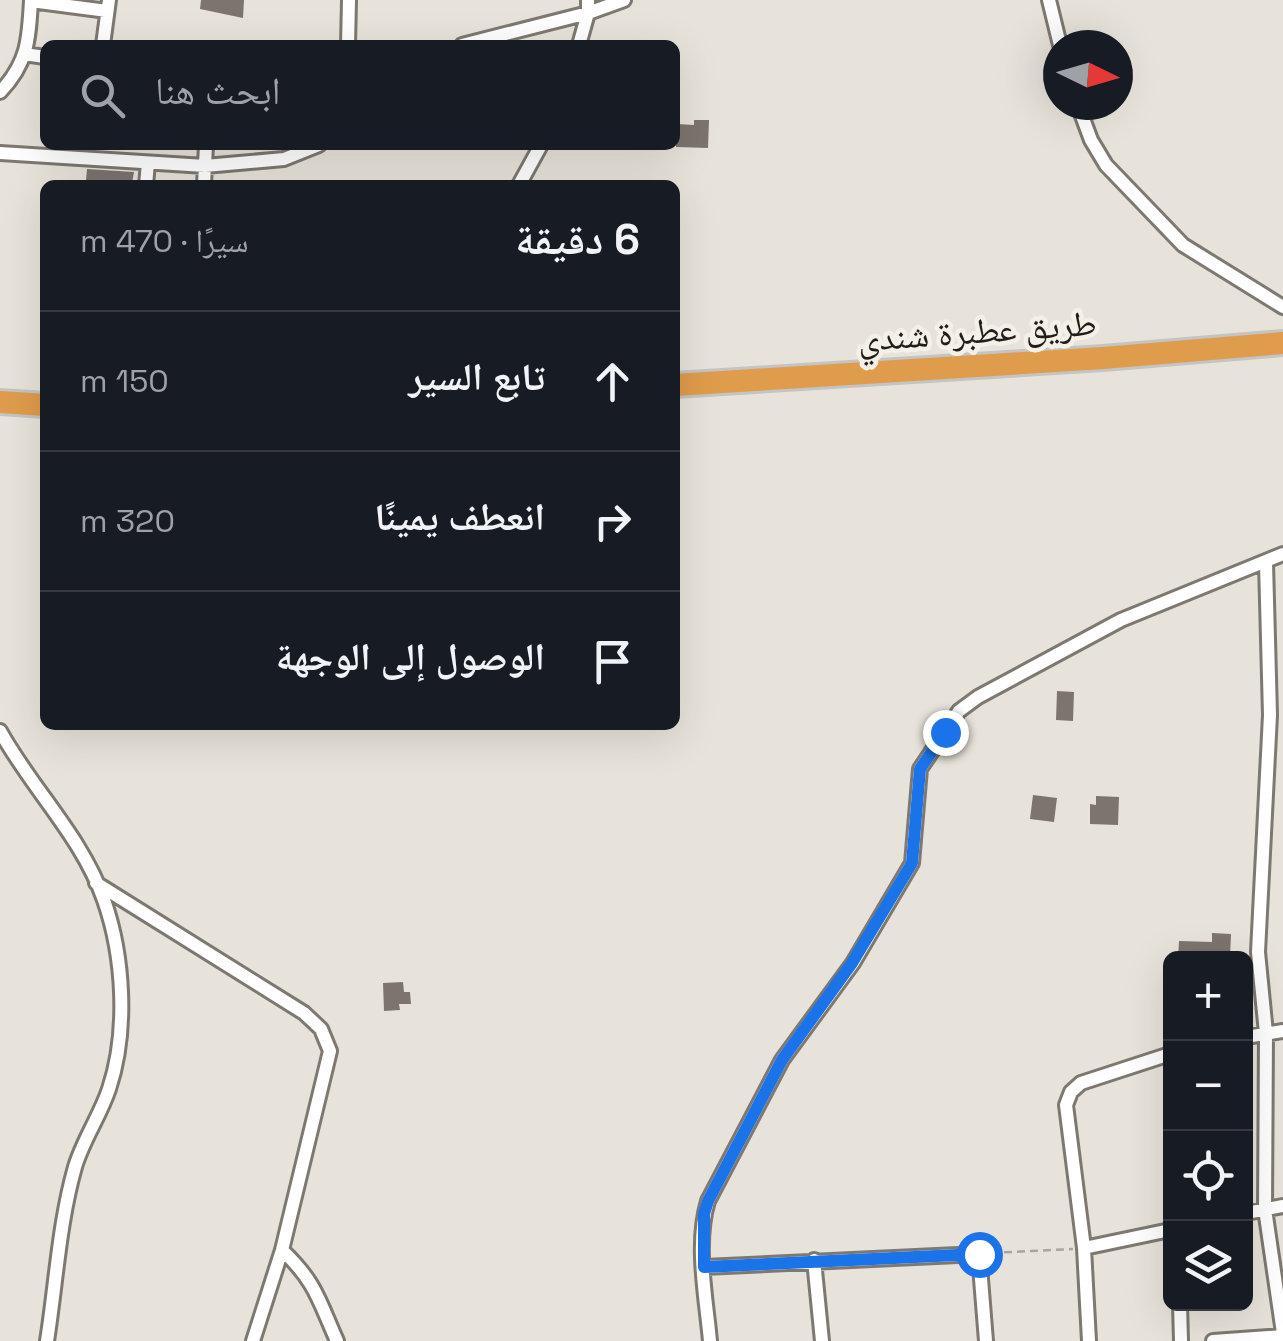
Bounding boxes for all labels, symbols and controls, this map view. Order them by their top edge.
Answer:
north arrow [1043,30,1133,120]
search box [40,40,680,150]
text: ابحث هنا [155,67,281,115]
icon: search [75,68,130,123]
text: 6 دقيقة [515,213,640,266]
text: سيرًا · 470 m [80,221,249,261]
street label: طريق عطبرة شندي [856,301,1098,367]
text: تابع السير [409,353,545,401]
icon: ahead [585,354,640,409]
text: 150 m [80,361,169,401]
text: انعطف يمينًا [374,493,545,541]
icon: right [585,494,640,549]
text: 320 m [80,501,175,541]
text: الوصول إلى الوجهة [276,633,545,681]
icon: arrive [585,634,640,689]
route end [923,710,969,756]
map controls [1163,951,1253,1311]
button: + [1163,951,1253,1041]
button: − [1163,1041,1253,1131]
button: locate [1163,1131,1253,1221]
button: layers [1163,1221,1253,1311]
route start [957,1232,1003,1278]

